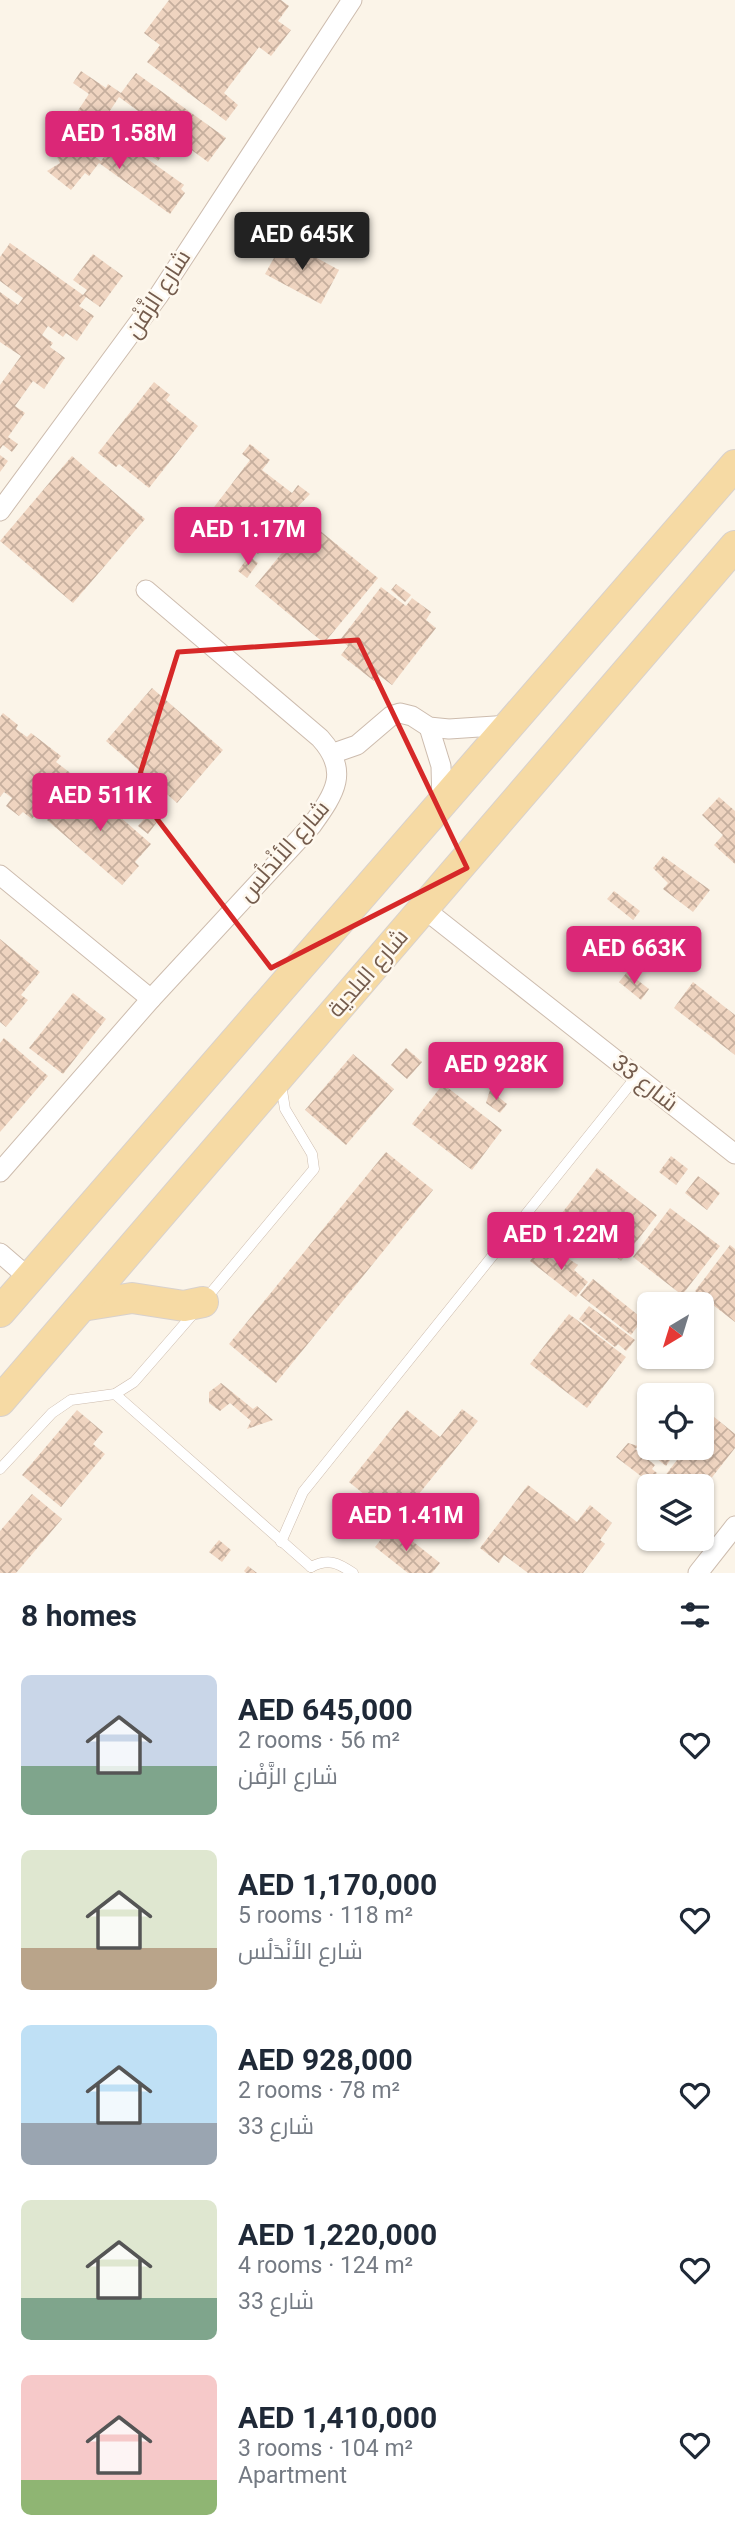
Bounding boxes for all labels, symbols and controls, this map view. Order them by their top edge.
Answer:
pin: AED 1.58M [39,111,199,171]
text: AED 1.58M [61,120,177,147]
pin: AED 645K [230,212,374,272]
text: AED 645K [250,221,354,248]
street label: شارع الزَّفْن [119,244,198,344]
pin: AED 1.17M [168,508,328,567]
text: AED 1.17M [190,516,306,543]
pin: AED 511K [28,774,172,833]
text: AED 511K [48,782,152,809]
street label: شارع الأنْدَلُس [233,795,337,908]
street label: شارع البلدية [322,923,415,1024]
pin: AED 663K [562,926,706,986]
text: AED 663K [582,935,686,962]
pin: AED 928K [424,1042,568,1102]
street label: شارع 33 [605,1049,683,1119]
text: AED 928K [444,1051,548,1078]
pin: AED 1.22M [481,1212,641,1272]
text: AED 1.22M [503,1221,619,1248]
north arrow [637,1292,714,1368]
map controls [637,1292,714,1551]
button: locate [637,1383,714,1460]
button: layers [637,1474,714,1551]
pin: AED 1.41M [326,1494,486,1553]
text: AED 1.41M [348,1502,464,1529]
icon: filters [676,1596,714,1634]
text: 8 homes [21,1598,137,1633]
text: AED 645,000 [238,1692,413,1727]
icon: home [77,1703,161,1787]
icon: heart [676,1726,714,1764]
text: 2 rooms · 56 m² [238,1727,400,1754]
text: شارع الزَّفْن [238,1763,338,1790]
text: AED 1,170,000 [238,1867,437,1902]
icon: home [77,1878,161,1962]
icon: heart [676,1901,714,1939]
text: 5 rooms · 118 m² [238,1902,413,1929]
text: شارع الأنْدَلُس [238,1938,363,1965]
text: AED 928,000 [238,2042,413,2077]
icon: home [77,2053,161,2137]
icon: heart [676,2076,714,2114]
text: 2 rooms · 78 m² [238,2077,400,2104]
text: شارع 33 [238,2113,314,2140]
text: AED 1,220,000 [238,2217,437,2252]
icon: home [77,2228,161,2312]
icon: heart [676,2251,714,2289]
text: 4 rooms · 124 m² [238,2252,413,2279]
text: شارع 33 [238,2288,314,2315]
text: AED 1,410,000 [238,2400,437,2435]
icon: home [77,2403,161,2487]
icon: heart [676,2426,714,2464]
text: 3 rooms · 104 m² [238,2435,413,2462]
text: Apartment [238,2462,347,2489]

